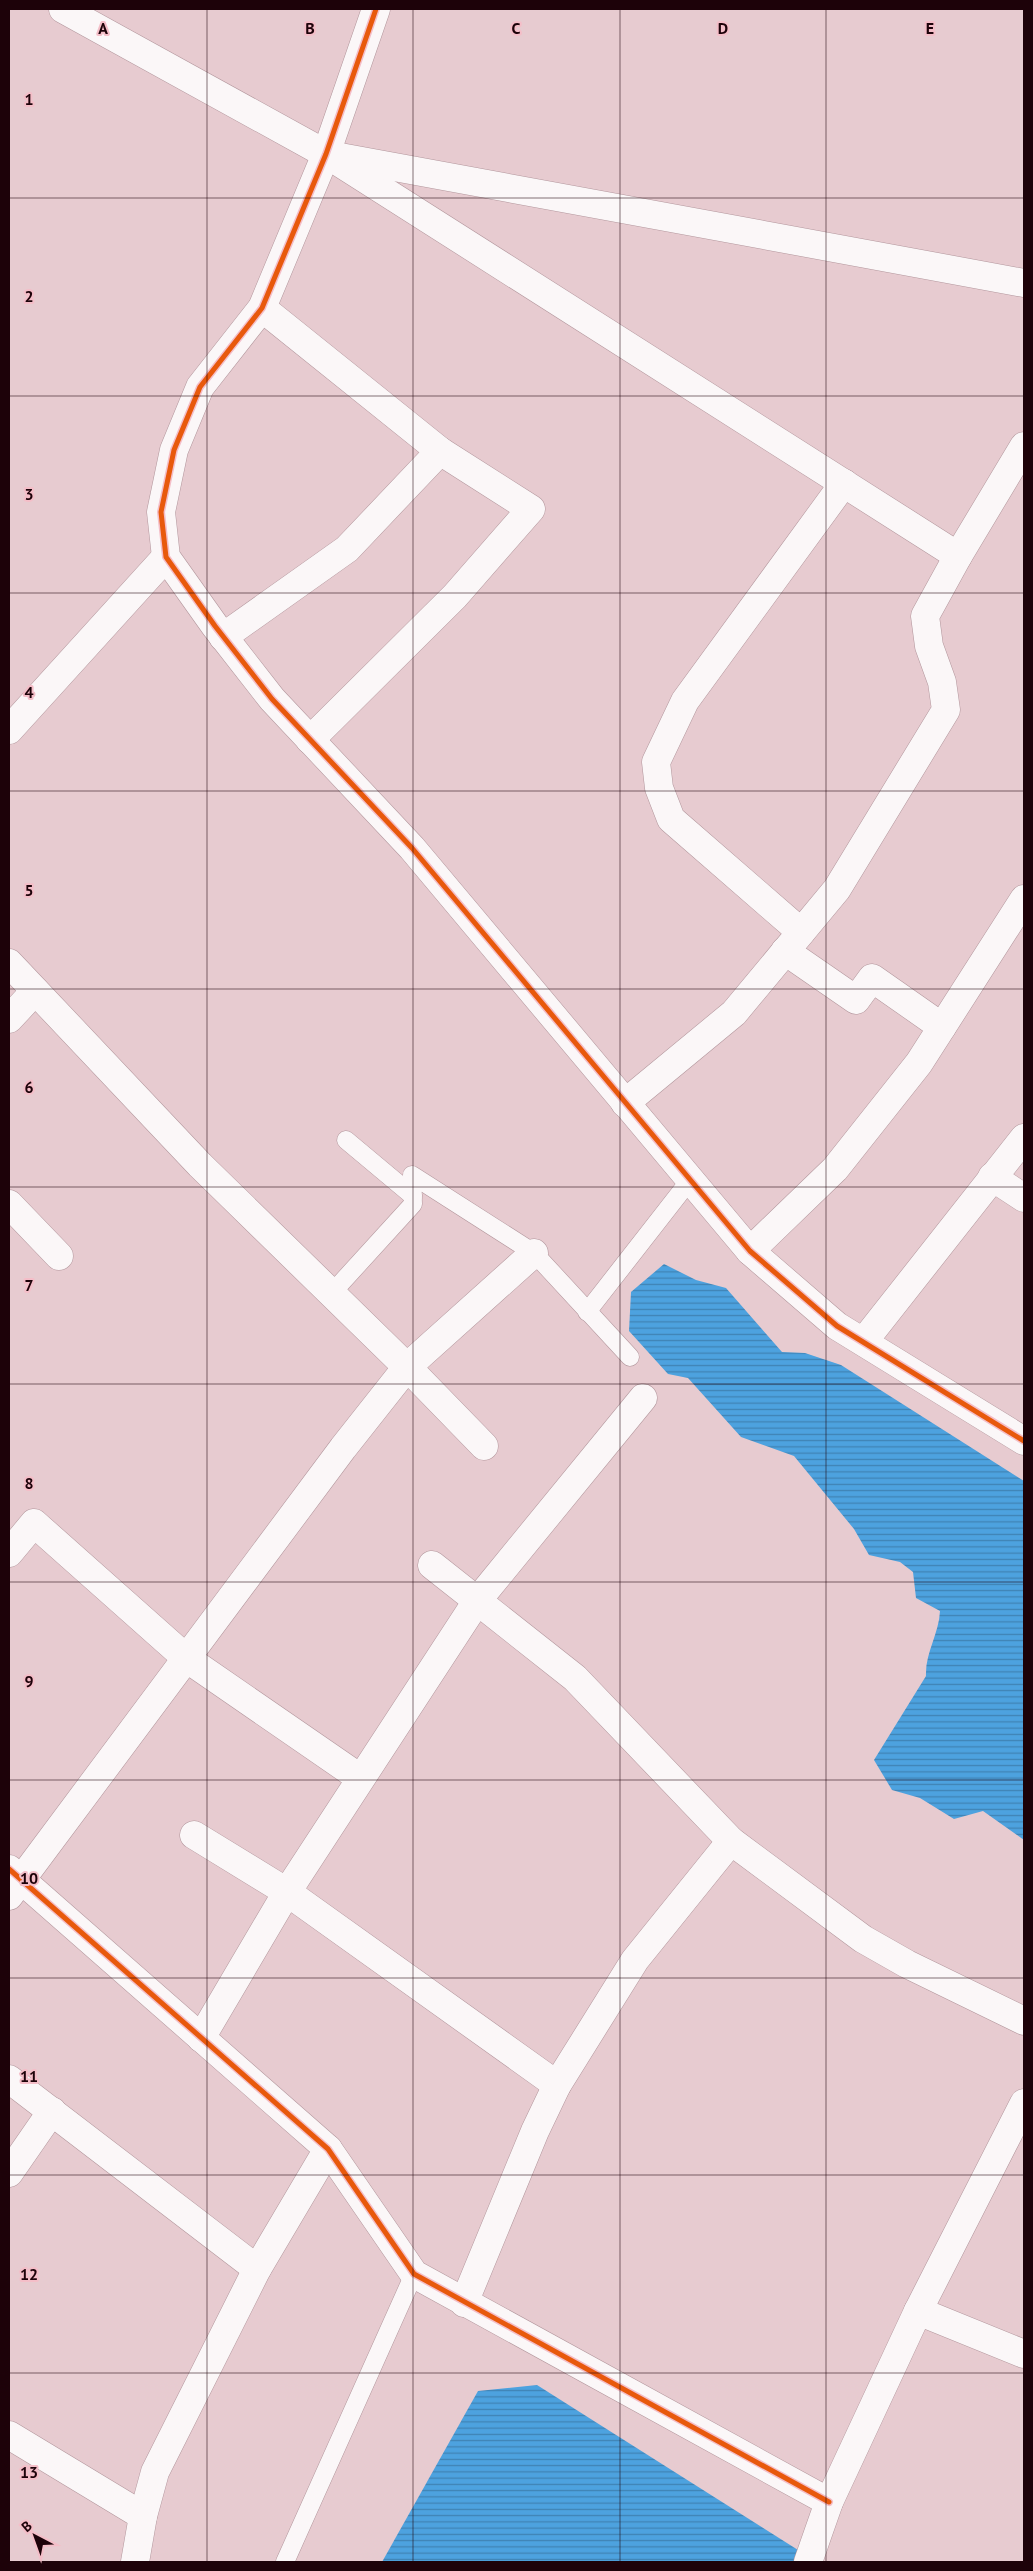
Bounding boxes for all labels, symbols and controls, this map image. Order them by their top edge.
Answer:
text: A [98,18,108,38]
text: B [305,18,315,38]
text: C [512,18,521,38]
text: D [718,18,728,38]
text: E [926,18,934,38]
text: 1 [24,89,34,109]
text: 2 [24,286,34,306]
text: 3 [24,484,34,504]
text: 4 [24,682,34,702]
text: 5 [24,880,34,900]
text: 6 [24,1077,34,1097]
text: 7 [24,1275,34,1295]
text: 8 [24,1473,34,1493]
text: 9 [24,1671,34,1691]
text: 10 [20,1868,38,1888]
text: 11 [20,2066,38,2086]
text: 12 [20,2264,38,2284]
text: 13 [20,2462,38,2482]
north arrow [10,2511,60,2561]
text: B [17,2517,36,2536]

